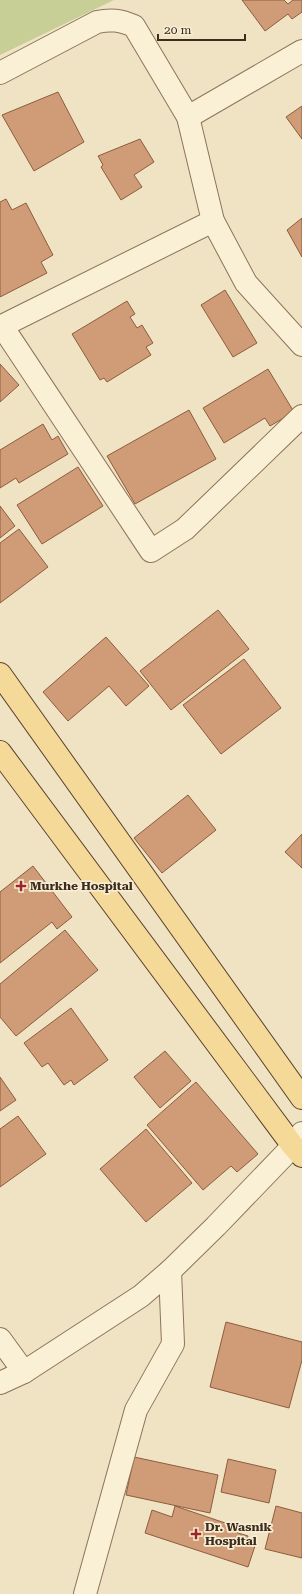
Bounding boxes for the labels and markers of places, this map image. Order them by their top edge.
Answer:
place label: Murkhe Hospital [30,879,133,893]
marker: Murkhe Hospital [15,880,27,892]
place label: Dr. Wasnik Hospital [205,1520,272,1548]
marker: Dr. Wasnik Hospital [190,1528,202,1540]

